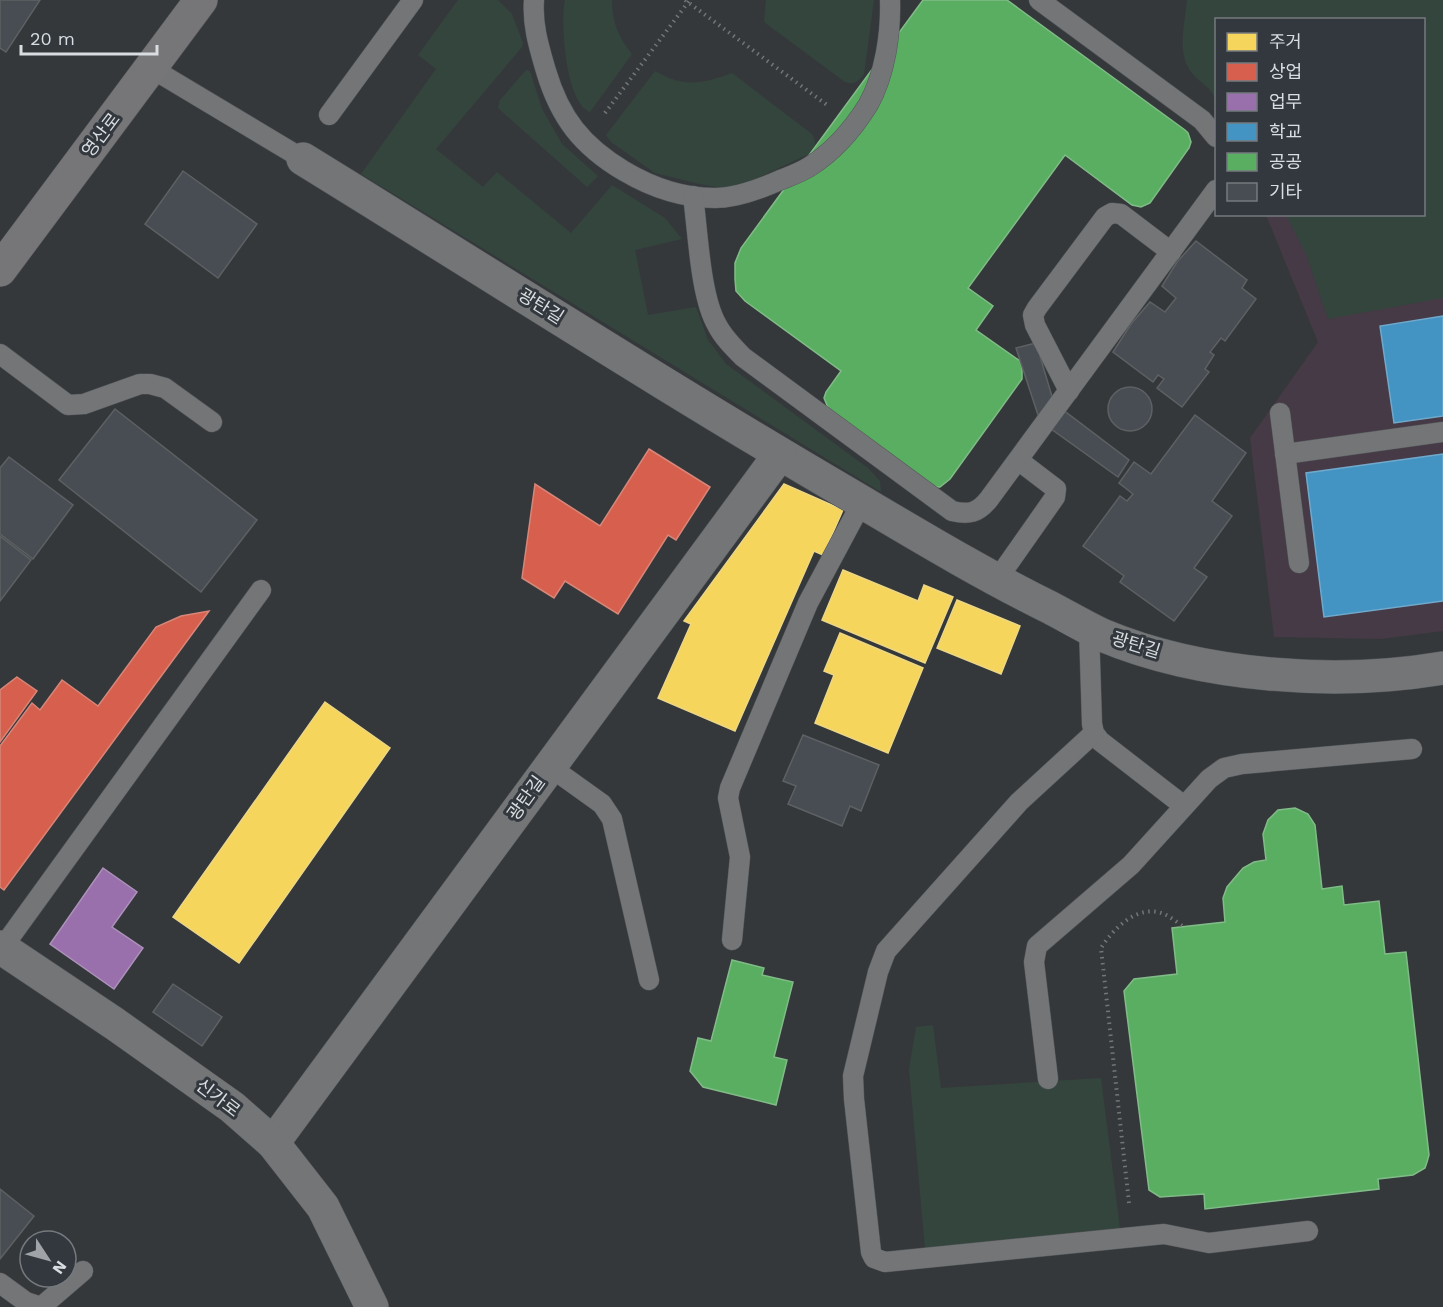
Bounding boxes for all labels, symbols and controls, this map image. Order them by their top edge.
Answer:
scale bar [21,18,158,56]
legend [1215,18,1425,216]
text: 20 m [30,28,75,49]
text: 주거 [1269,31,1302,52]
text: 상업 [1269,61,1302,82]
text: 업무 [1269,91,1302,112]
street label: 영산로 [77,109,124,161]
text: 학교 [1269,121,1302,142]
text: 공공 [1269,151,1302,172]
text: 기타 [1269,181,1303,202]
street label: 광탄길 [515,284,568,328]
street label: 광탄길 [1109,627,1163,662]
street label: 광탄길 [502,771,549,824]
street label: 신가로 [192,1074,244,1121]
north arrow [18,1229,78,1289]
text: N [49,1257,71,1278]

